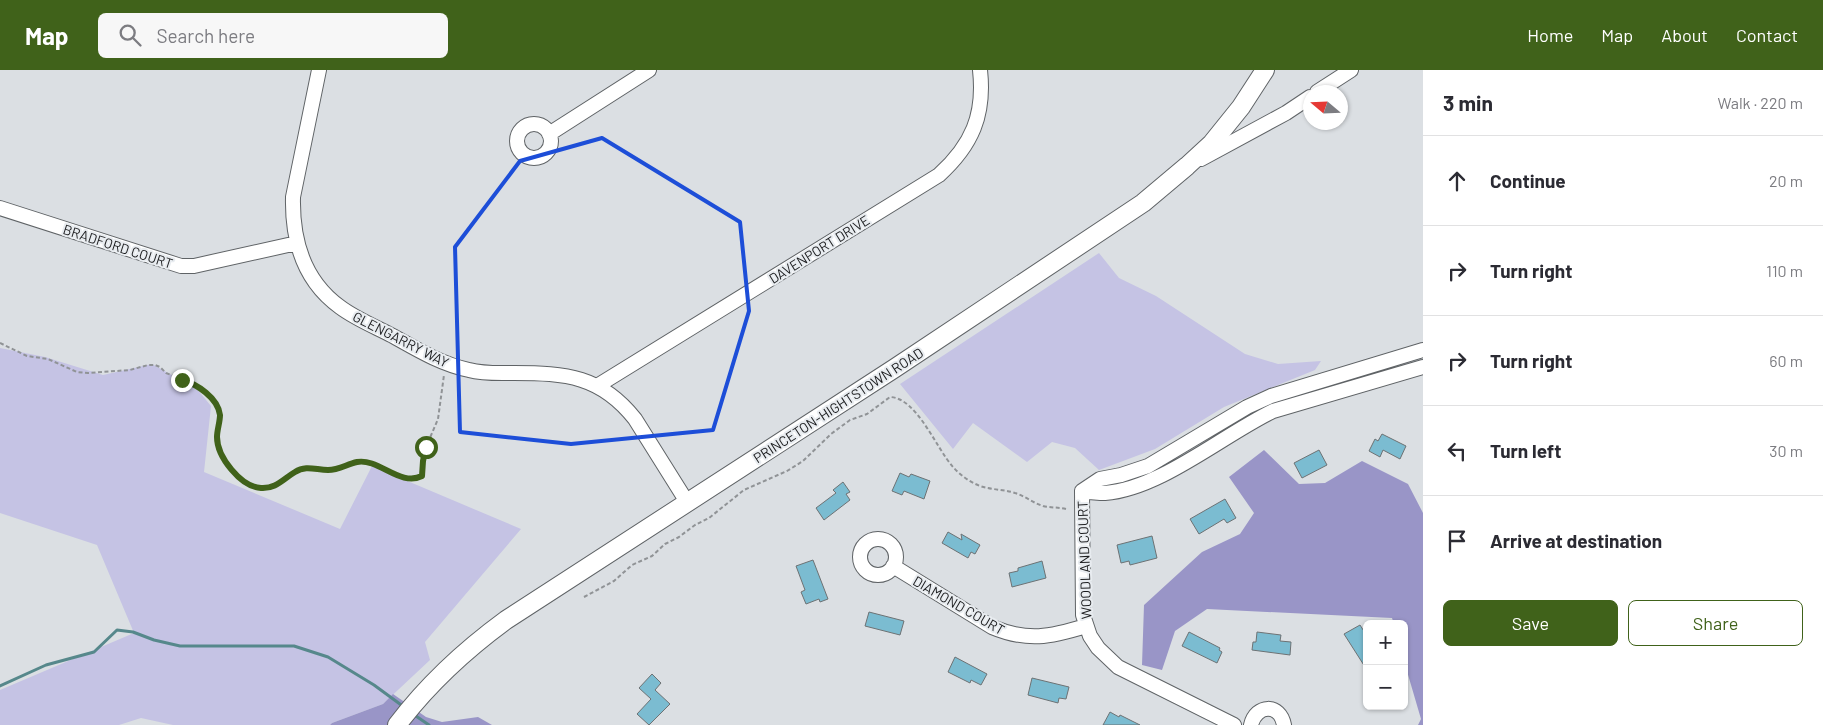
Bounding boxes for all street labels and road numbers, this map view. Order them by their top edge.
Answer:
street label: DAVENPORT DRIVE [765,211,873,287]
street label: BRADFORD COURT [61,220,175,272]
street label: GLENGARRY WAY [350,307,452,371]
street label: PRINCETON-HIGHTSTOWN ROAD [750,344,926,466]
street label: WOODLAND COURT [1073,500,1095,620]
street label: DIAMOND COURT [910,572,1008,638]

